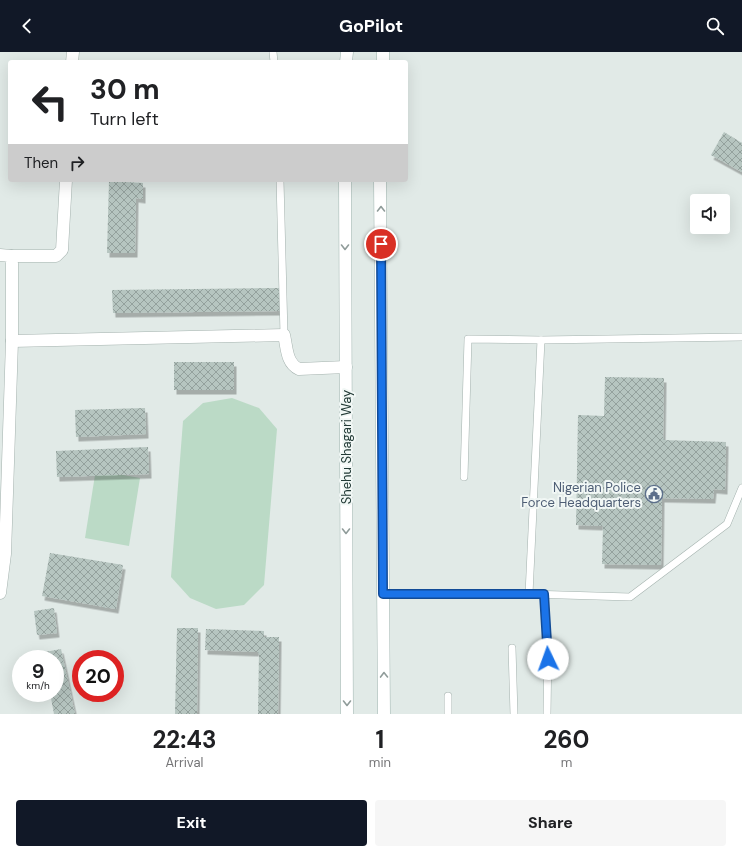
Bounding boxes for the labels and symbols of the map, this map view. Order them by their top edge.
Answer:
one-way arrow [377,206,385,212]
pin [364,227,398,261]
one-way arrow [341,244,349,250]
street label: Shehu Shagari Way [338,390,355,504]
place label: Nigerian Police Force Headquarters [521,479,641,511]
public building icon: Nigerian Police Force Headquarters [644,484,664,504]
one-way arrow [342,528,350,534]
position arrow [527,638,569,680]
speed limit sign: 20 [72,650,124,702]
one-way arrow [380,672,388,678]
one-way arrow [343,700,351,706]

